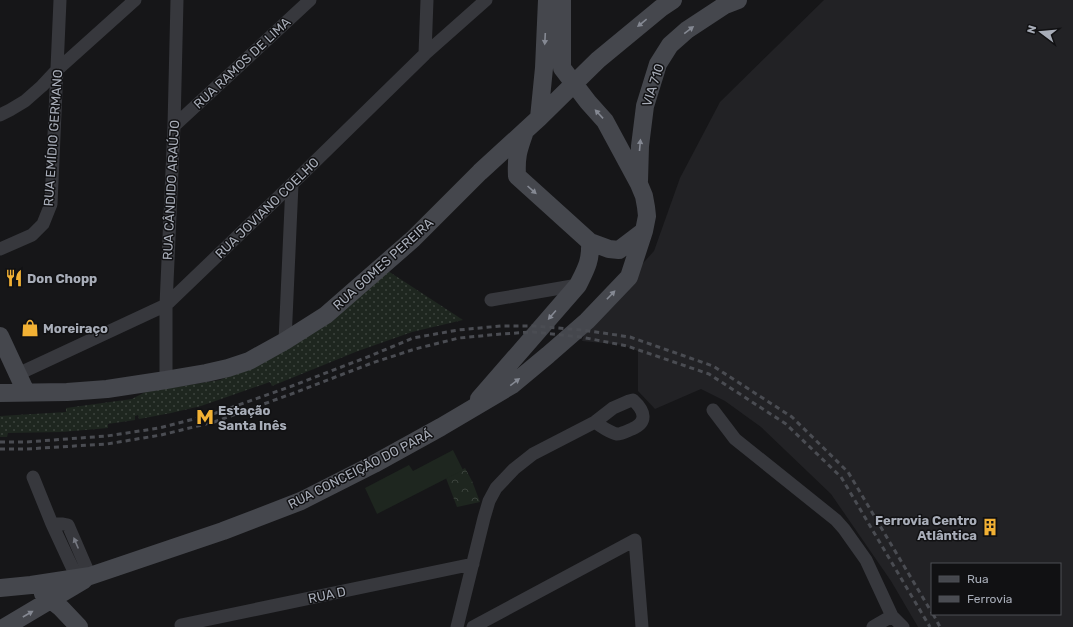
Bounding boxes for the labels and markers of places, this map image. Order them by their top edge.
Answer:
restaurant icon: Don Chopp [4,268,24,288]
place label: Don Chopp [27,271,97,286]
shop icon: Moreiraço [20,318,40,338]
place label: Moreiraço [43,321,108,336]
place label: Estação Santa Inês [218,403,287,433]
metro station icon: Estação Santa Inês [195,407,215,427]
place label: Ferrovia Centro Atlântica [875,513,977,543]
building icon: Ferrovia Centro Atlântica [980,517,1000,537]

